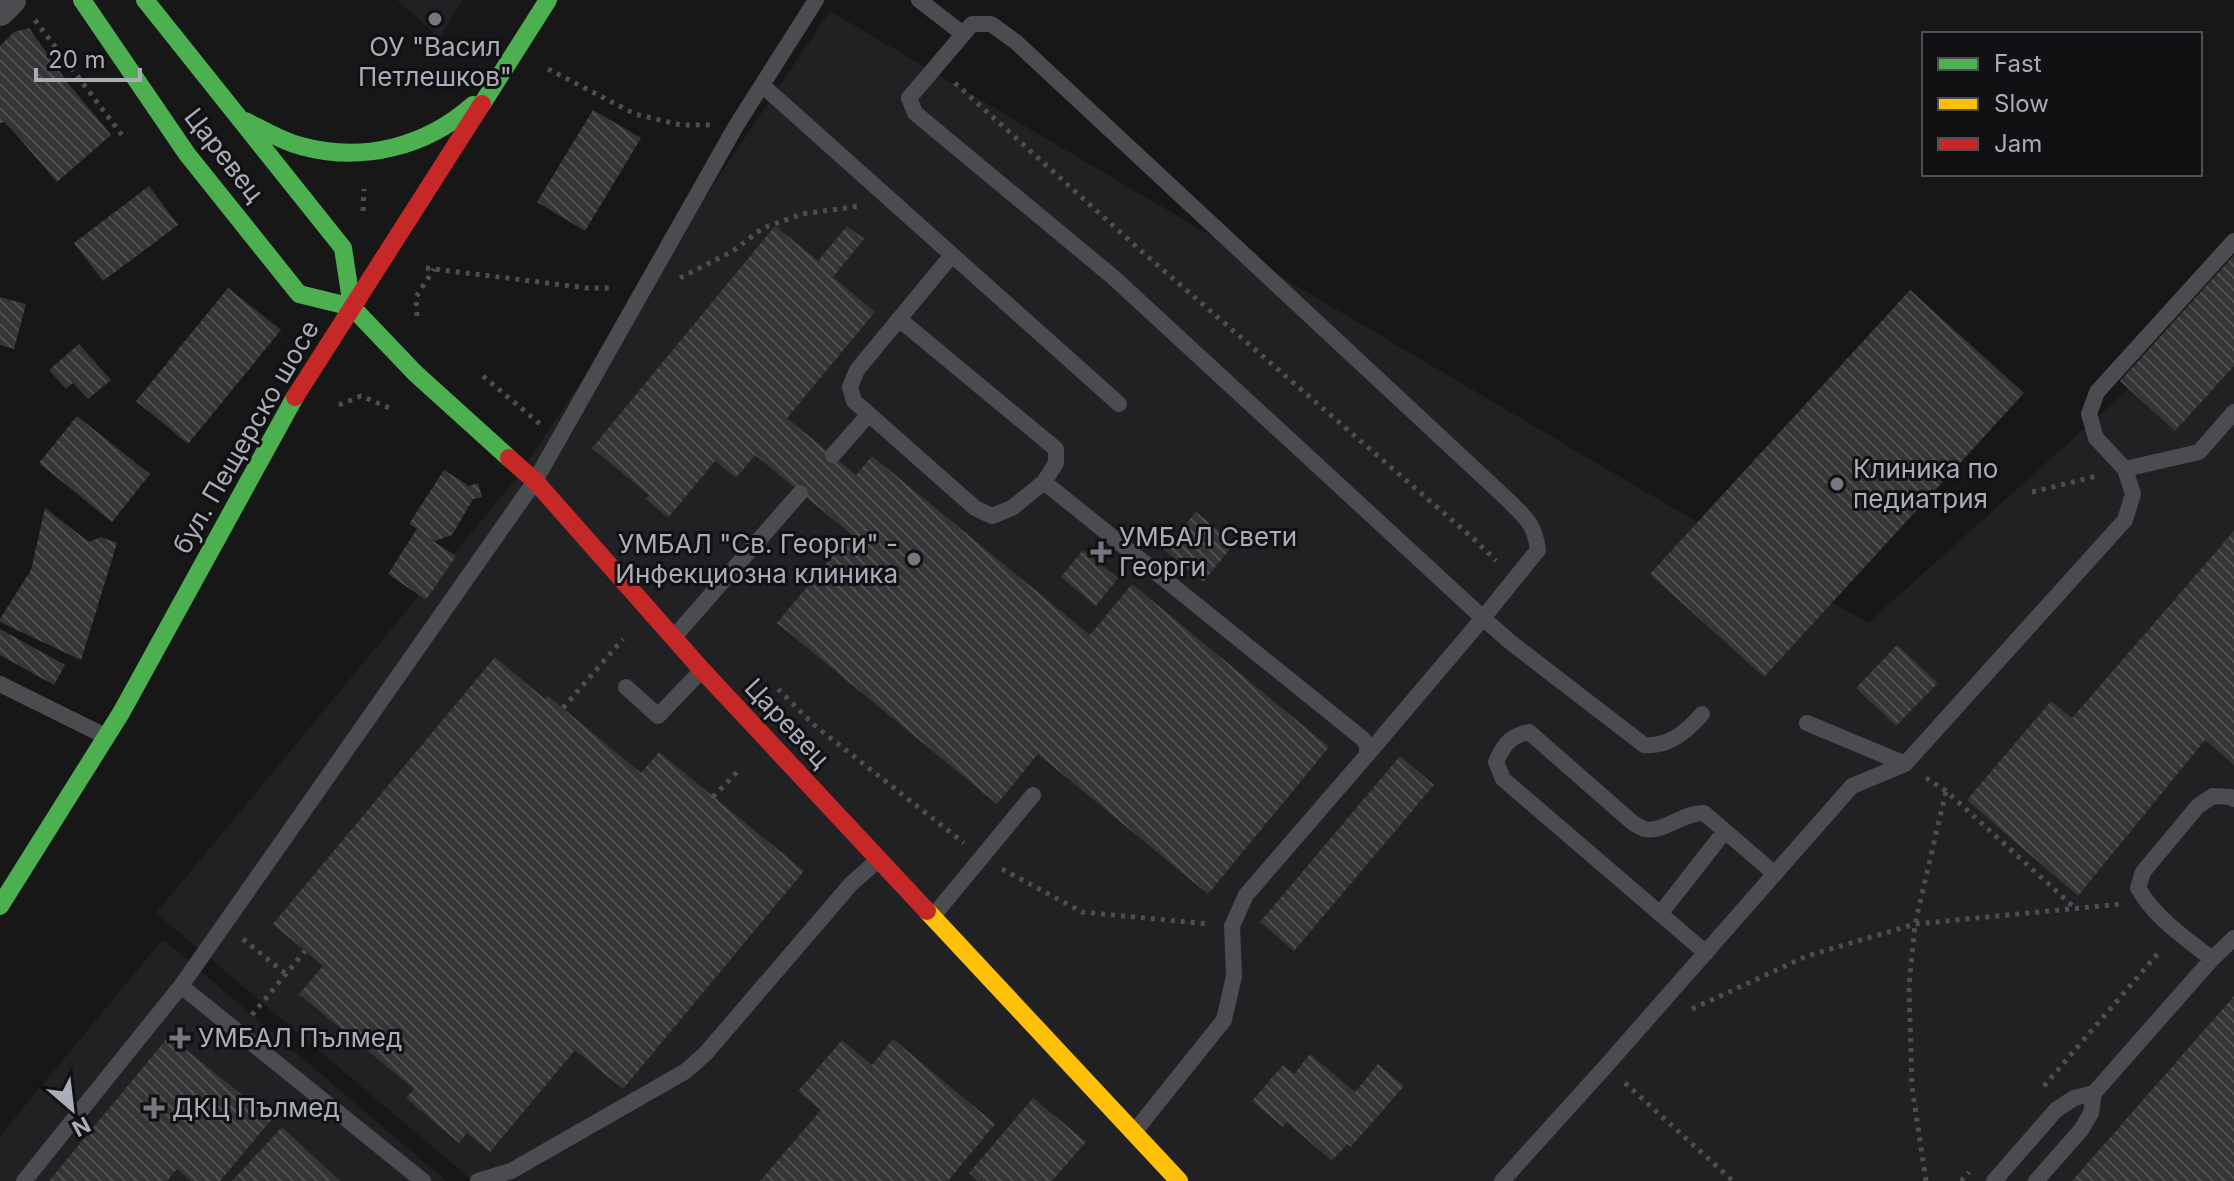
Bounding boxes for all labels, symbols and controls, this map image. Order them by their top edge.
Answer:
marker: ОУ "Васил Петлешков" [426,10,444,28]
place label: ОУ "Васил Петлешков" [358,31,512,92]
scale bar [36,32,140,82]
legend [1922,32,2202,176]
text: 20 m [48,45,106,74]
text: Fast [1994,49,2042,78]
text: Slow [1994,89,2049,118]
street label: Царевец [178,102,271,208]
text: Jam [1994,129,2042,158]
street label: бул. Пещерско шосе [166,315,325,559]
place label: Клиника по педиатрия [1853,453,1998,514]
marker: Клиника по педиатрия [1828,475,1846,493]
place label: УМБАЛ Свети Георги [1119,521,1297,582]
place label: УМБАЛ "Св. Георги" - Инфекциозна клиника [615,528,898,589]
marker: УМБАЛ Свети Георги [1090,541,1112,563]
marker: УМБАЛ "Св. Георги" - Инфекциозна клиника [905,550,923,568]
street label: Царевец [739,672,836,774]
place label: УМБАЛ Пълмед [198,1022,402,1053]
marker: УМБАЛ Пълмед [169,1027,191,1049]
north arrow [32,1069,112,1149]
place label: ДКЦ Пълмед [172,1092,340,1123]
marker: ДКЦ Пълмед [143,1097,165,1119]
text: N [68,1111,95,1142]

